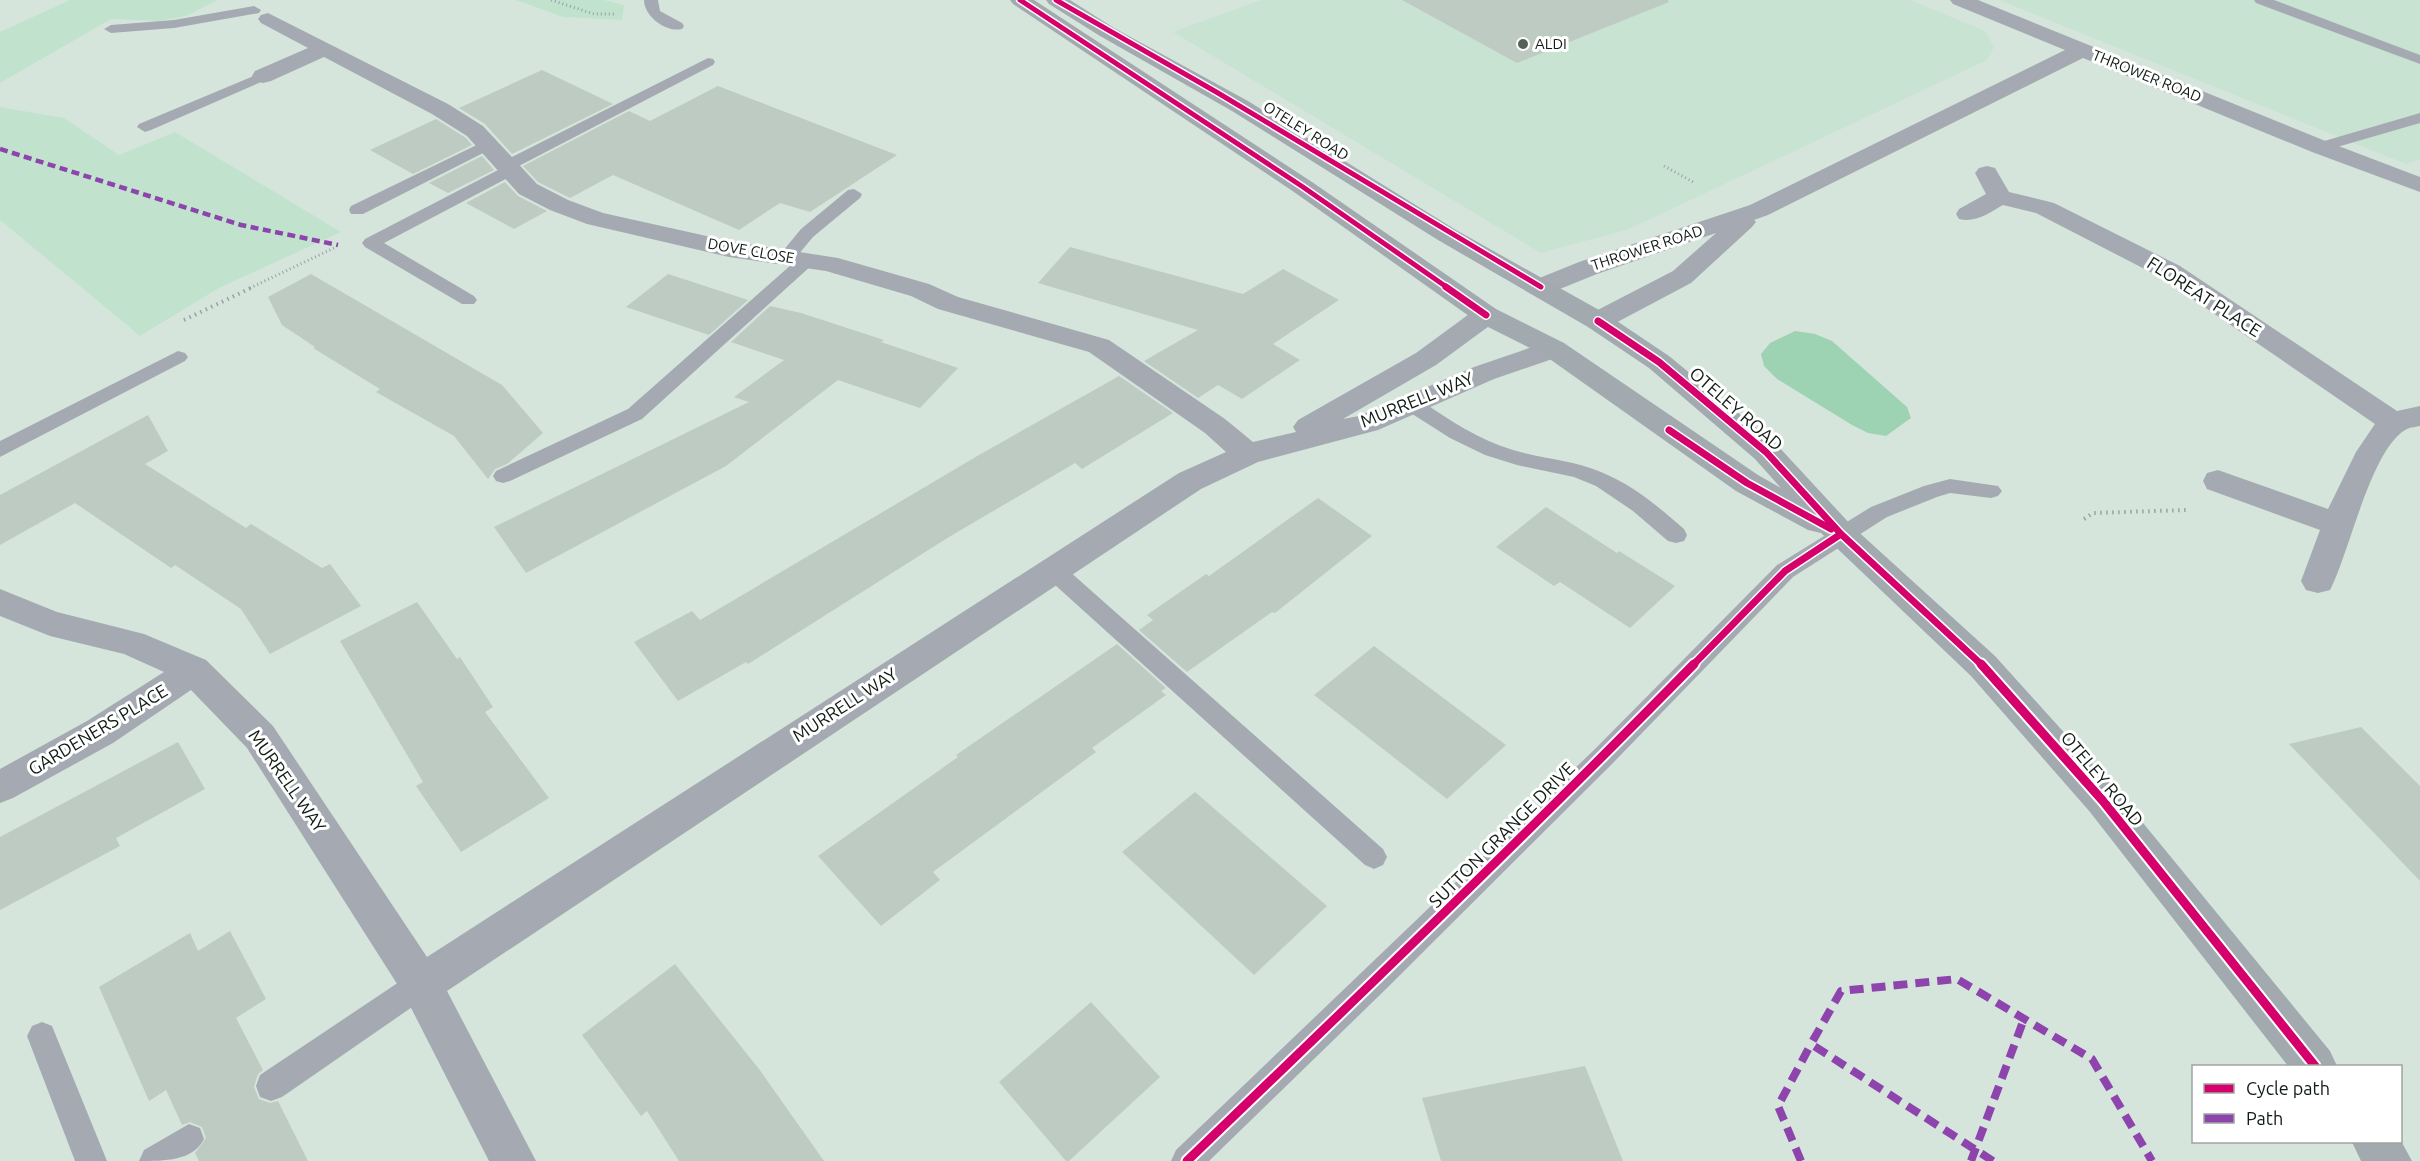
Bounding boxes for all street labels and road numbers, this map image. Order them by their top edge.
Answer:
street label: THROWER ROAD [2090,46,2204,105]
street label: OTELEY ROAD [1260,98,1352,164]
street label: THROWER ROAD [1589,222,1705,274]
street label: DOVE CLOSE [706,235,796,266]
street label: FLOREAT PLACE [2144,252,2265,340]
street label: OTELEY ROAD [1686,362,1787,454]
street label: MURRELL WAY [1357,367,1477,431]
street label: MURRELL WAY [789,663,901,745]
street label: GARDENERS PLACE [24,680,171,779]
street label: MURRELL WAY [245,725,331,836]
street label: OTELEY ROAD [2058,727,2148,830]
street label: SUTTON GRANGE DRIVE [1424,757,1578,911]

